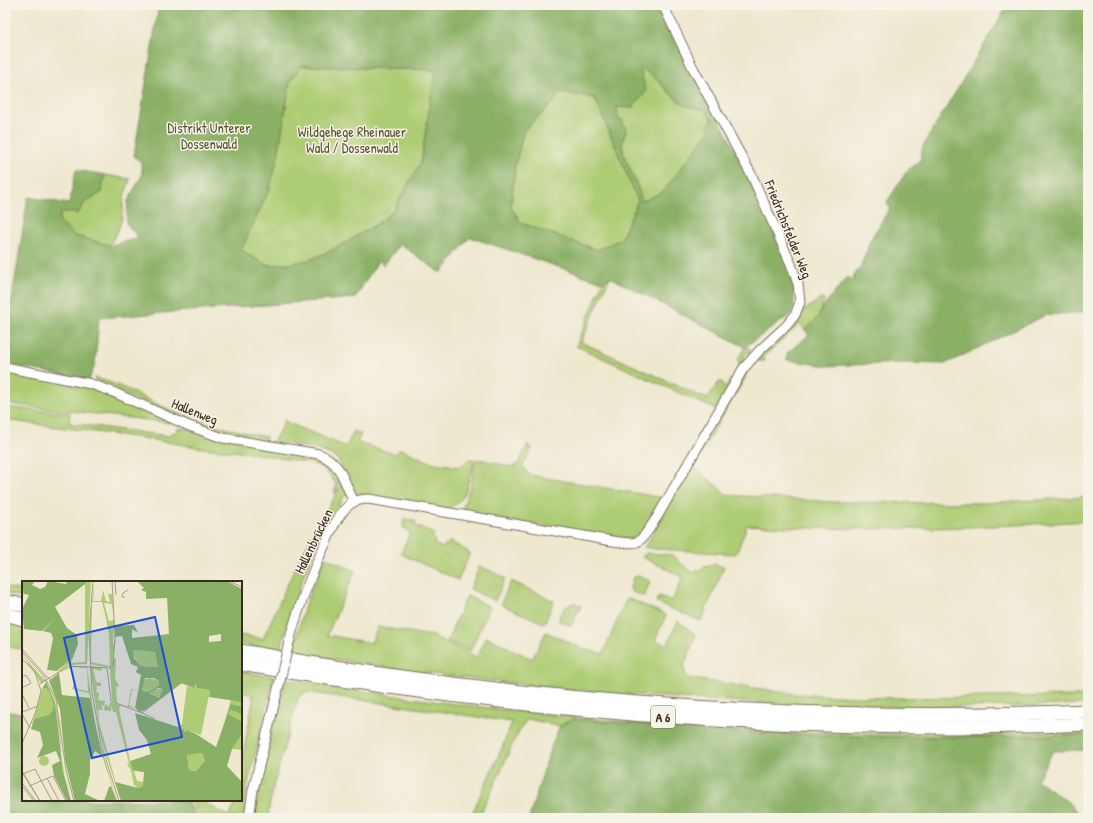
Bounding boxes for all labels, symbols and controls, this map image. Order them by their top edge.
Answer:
park label: Distrikt Unterer Dossenwald [167,118,251,153]
park label: Wildgehege Rheinauer Wald / Dossenwald [298,122,407,157]
street label: Friedrichsfelder Weg [759,176,817,281]
street label: Hallenweg [169,393,221,430]
street label: Hallenbrücken [289,505,337,577]
inset map [22,581,242,801]
road number: A 6 [651,706,675,728]

